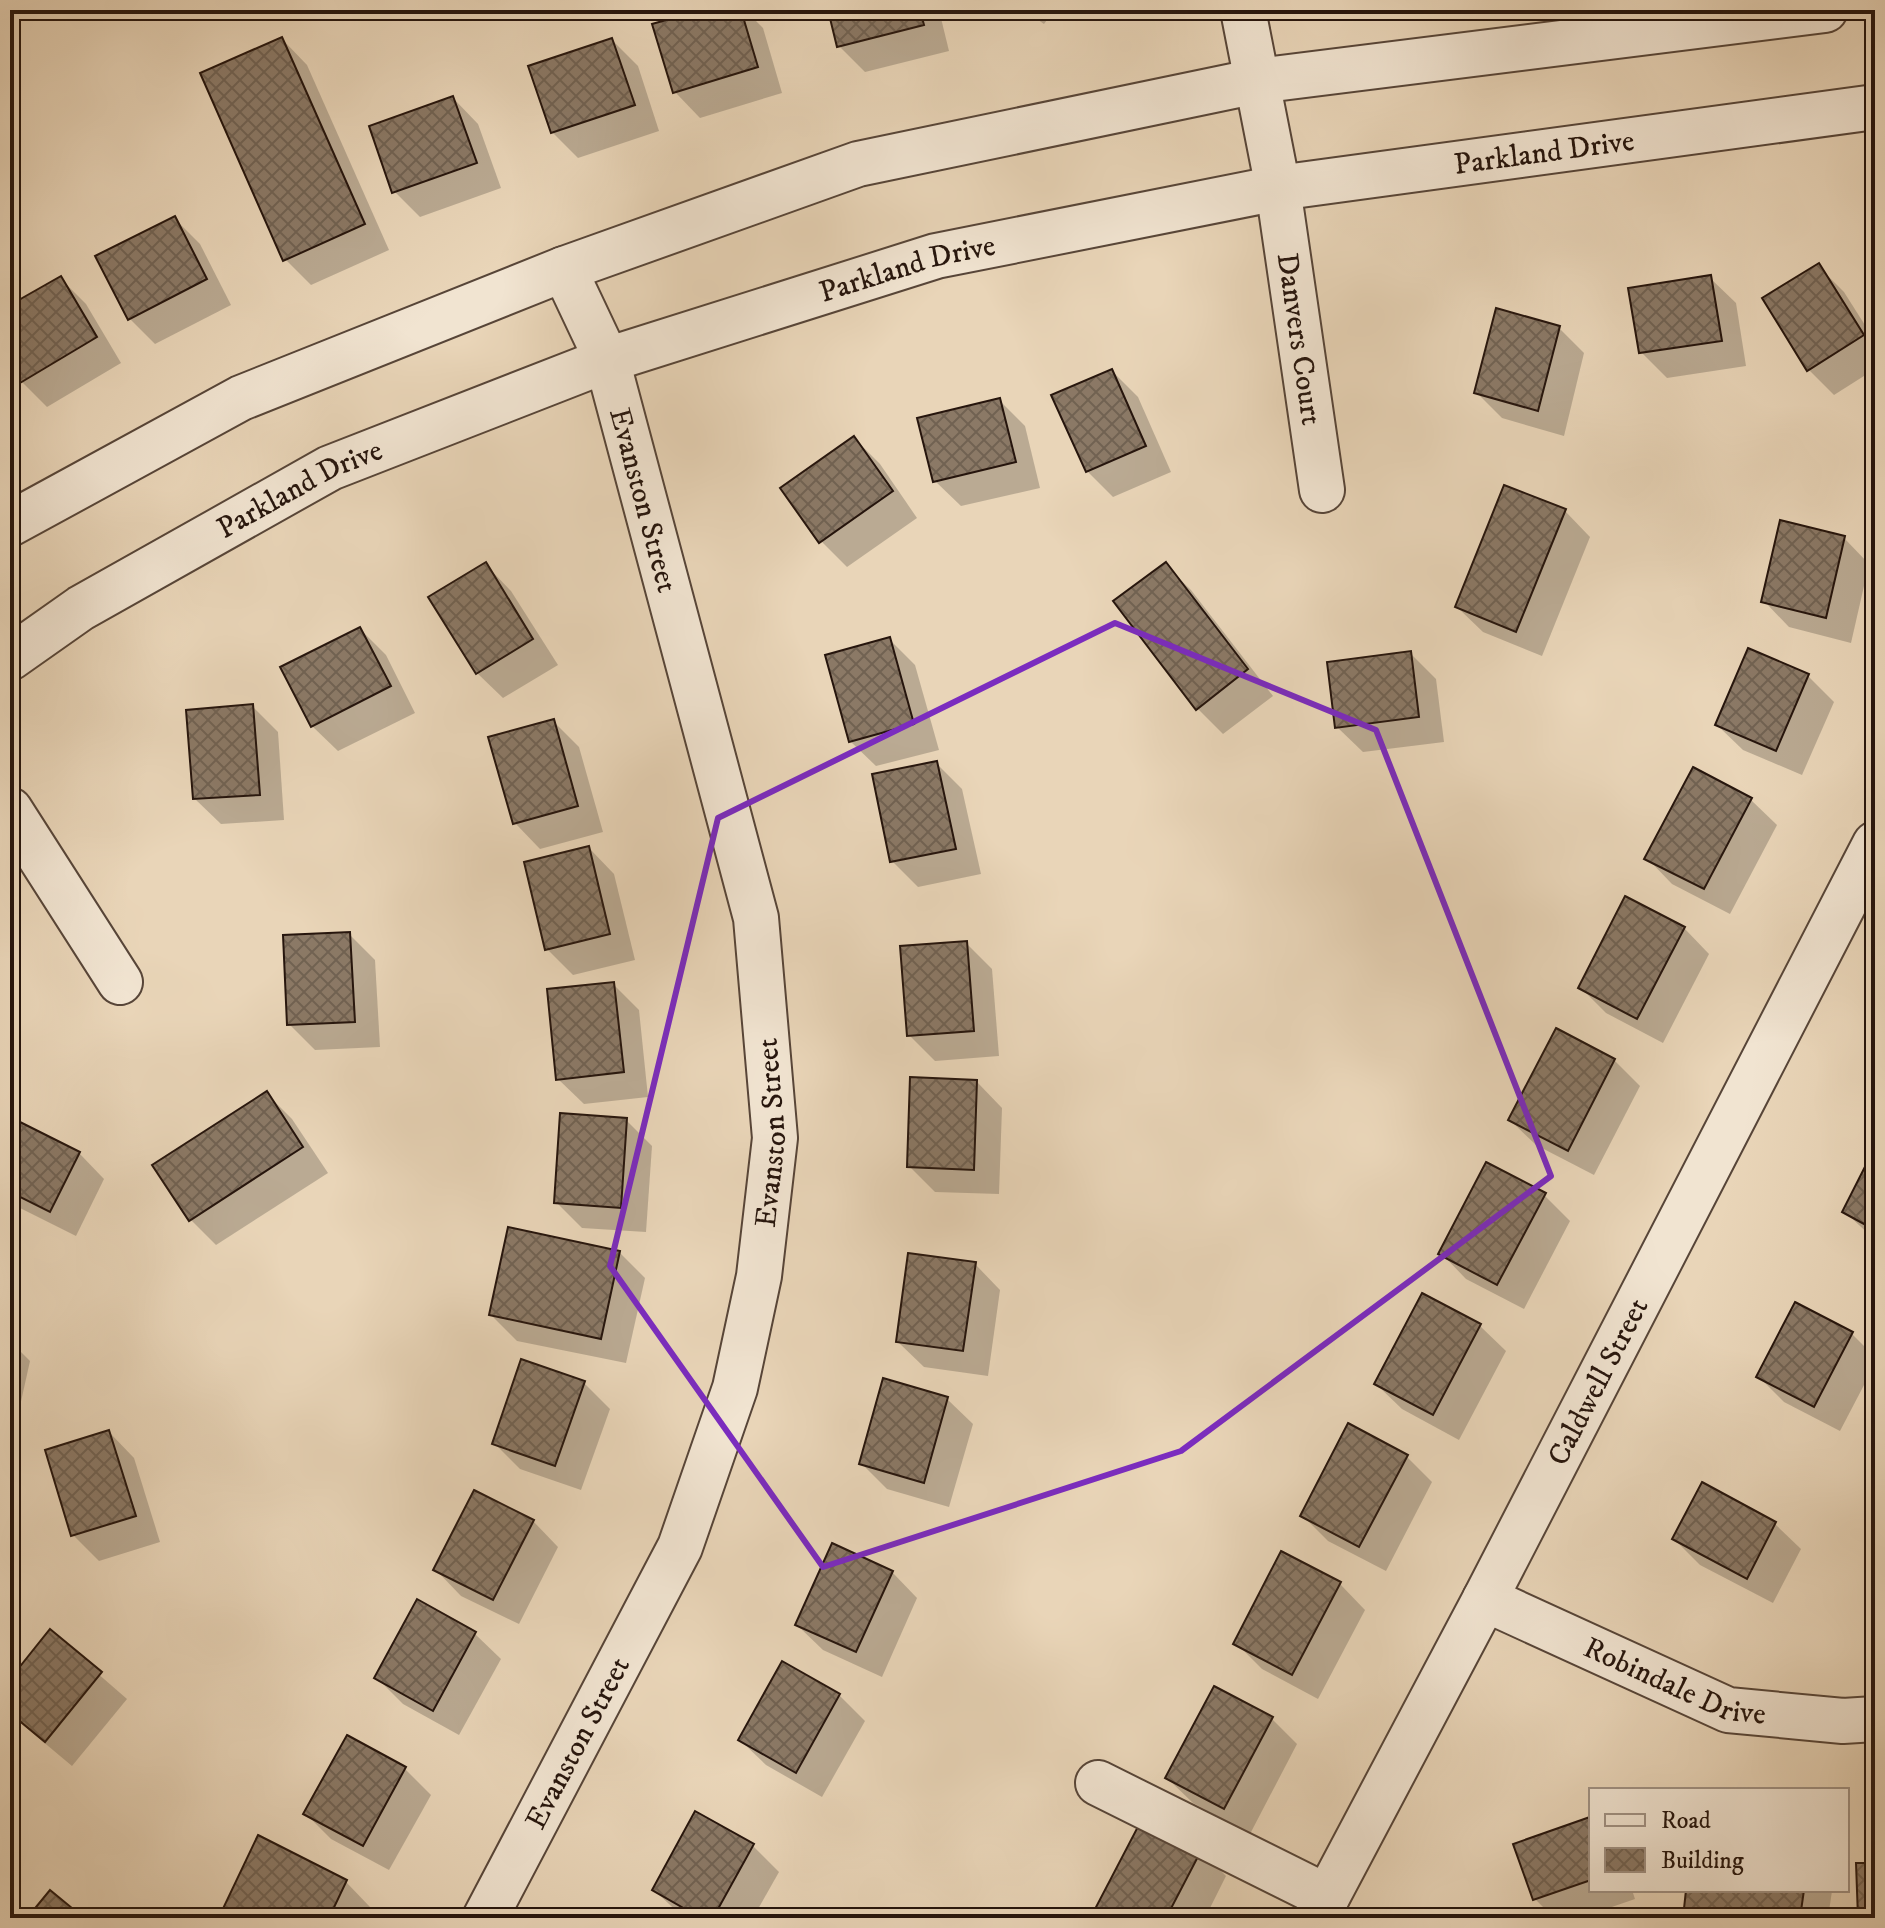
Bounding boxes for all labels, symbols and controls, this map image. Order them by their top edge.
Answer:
street label: Parkland Drive [1452,123,1637,184]
street label: Parkland Drive [815,228,999,312]
street label: Danvers Court [1268,251,1329,428]
street label: Evanston Street [600,404,685,597]
street label: Parkland Drive [211,432,388,548]
street label: Evanston Street [748,1037,796,1229]
street label: Caldwell Street [1540,1292,1657,1472]
street label: Robindale Drive [1578,1630,1767,1734]
street label: Evanston Street [518,1651,639,1836]
legend [1589,1788,1849,1892]
text: Road [1661,1806,1711,1836]
text: Building [1661,1846,1744,1876]

